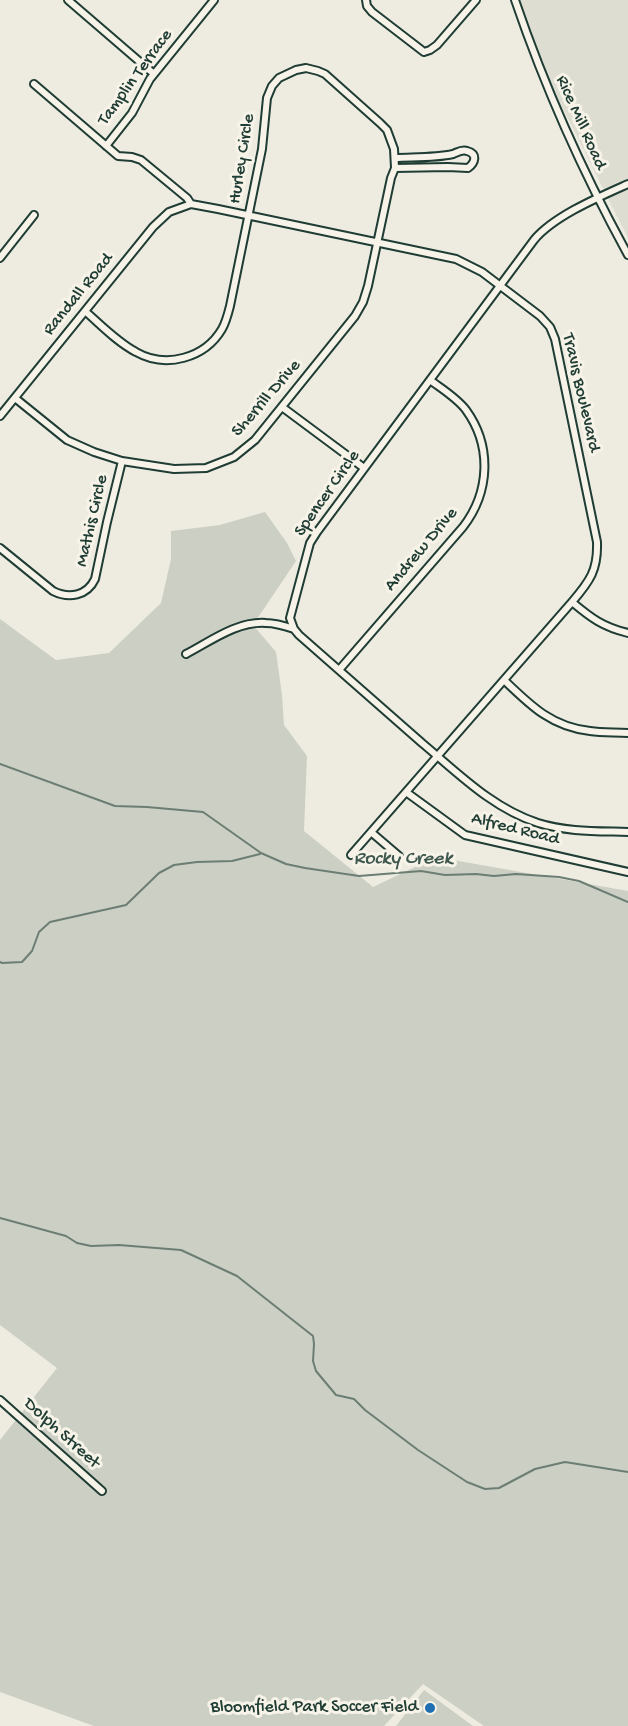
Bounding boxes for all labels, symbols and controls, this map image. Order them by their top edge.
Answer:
street label: Tamplin Terrace [94,26,178,130]
street label: Rice Mill Road [550,73,610,173]
street label: Hurley Circle [225,112,261,206]
street label: Randall Road [39,249,119,341]
street label: Travis Boulevard [556,332,604,454]
street label: Sherrill Drive [228,356,306,442]
street label: Spencer Circle [290,447,366,541]
street label: Mathis Circle [72,473,114,569]
street label: Andrew Drive [381,504,463,596]
street label: Alfred Road [469,809,561,851]
water label: Rocky Creek [354,848,452,872]
street label: Dolph Street [18,1394,104,1474]
place label: Bloomfield Park Soccer Field [211,1697,418,1719]
marker: Bloomfield Park Soccer Field [423,1701,437,1715]

